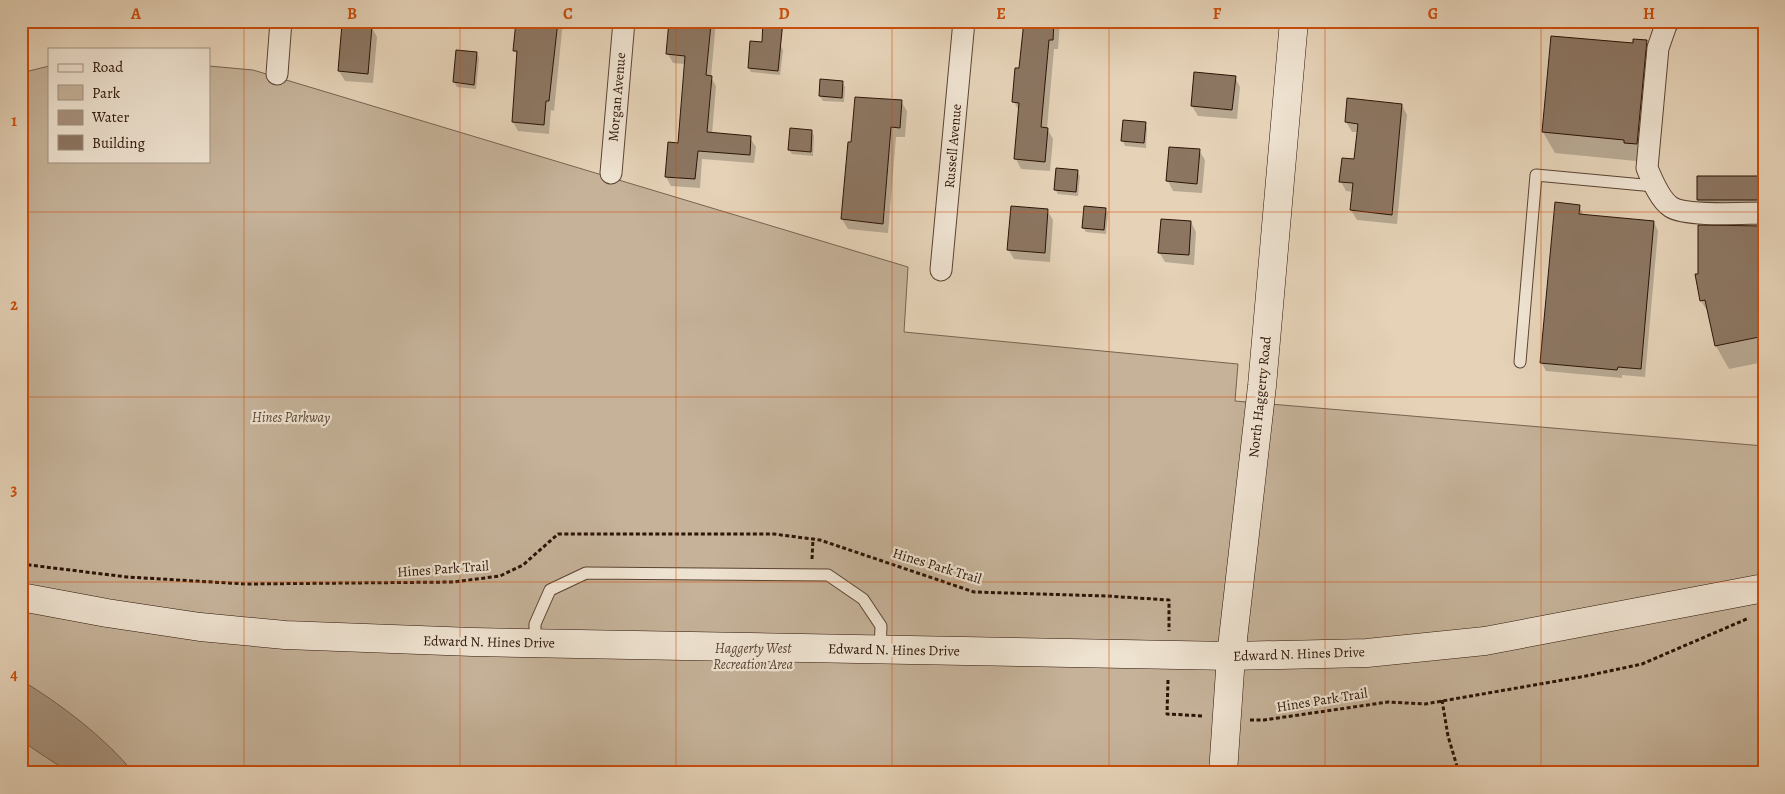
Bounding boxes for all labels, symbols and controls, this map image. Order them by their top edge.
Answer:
text: A [130,3,142,25]
text: B [347,3,357,25]
text: C [563,3,573,25]
text: D [778,3,790,25]
text: E [996,3,1006,25]
text: F [1213,3,1222,25]
text: G [1428,3,1438,25]
text: H [1643,3,1655,25]
legend [48,48,210,162]
street label: Morgan Avenue [604,52,630,142]
text: Road [92,57,124,77]
text: Park [92,83,121,103]
street label: Russell Avenue [940,103,966,189]
text: Water [91,107,129,127]
text: 1 [11,110,17,132]
text: Building [92,133,145,153]
text: 2 [10,294,18,316]
street label: North Haggerty Road [1244,335,1276,459]
park label: Hines Parkway [252,408,330,427]
text: 3 [11,479,18,501]
street label: Hines Park Trail [890,543,984,589]
street label: Hines Park Trail [396,556,490,582]
street label: Edward N. Hines Drive [423,631,555,653]
park label: Haggerty West Recreation Area [713,639,794,674]
street label: Edward N. Hines Drive [828,639,960,661]
street label: Edward N. Hines Drive [1233,642,1365,666]
text: 4 [10,664,18,686]
street label: Hines Park Trail [1275,683,1370,717]

